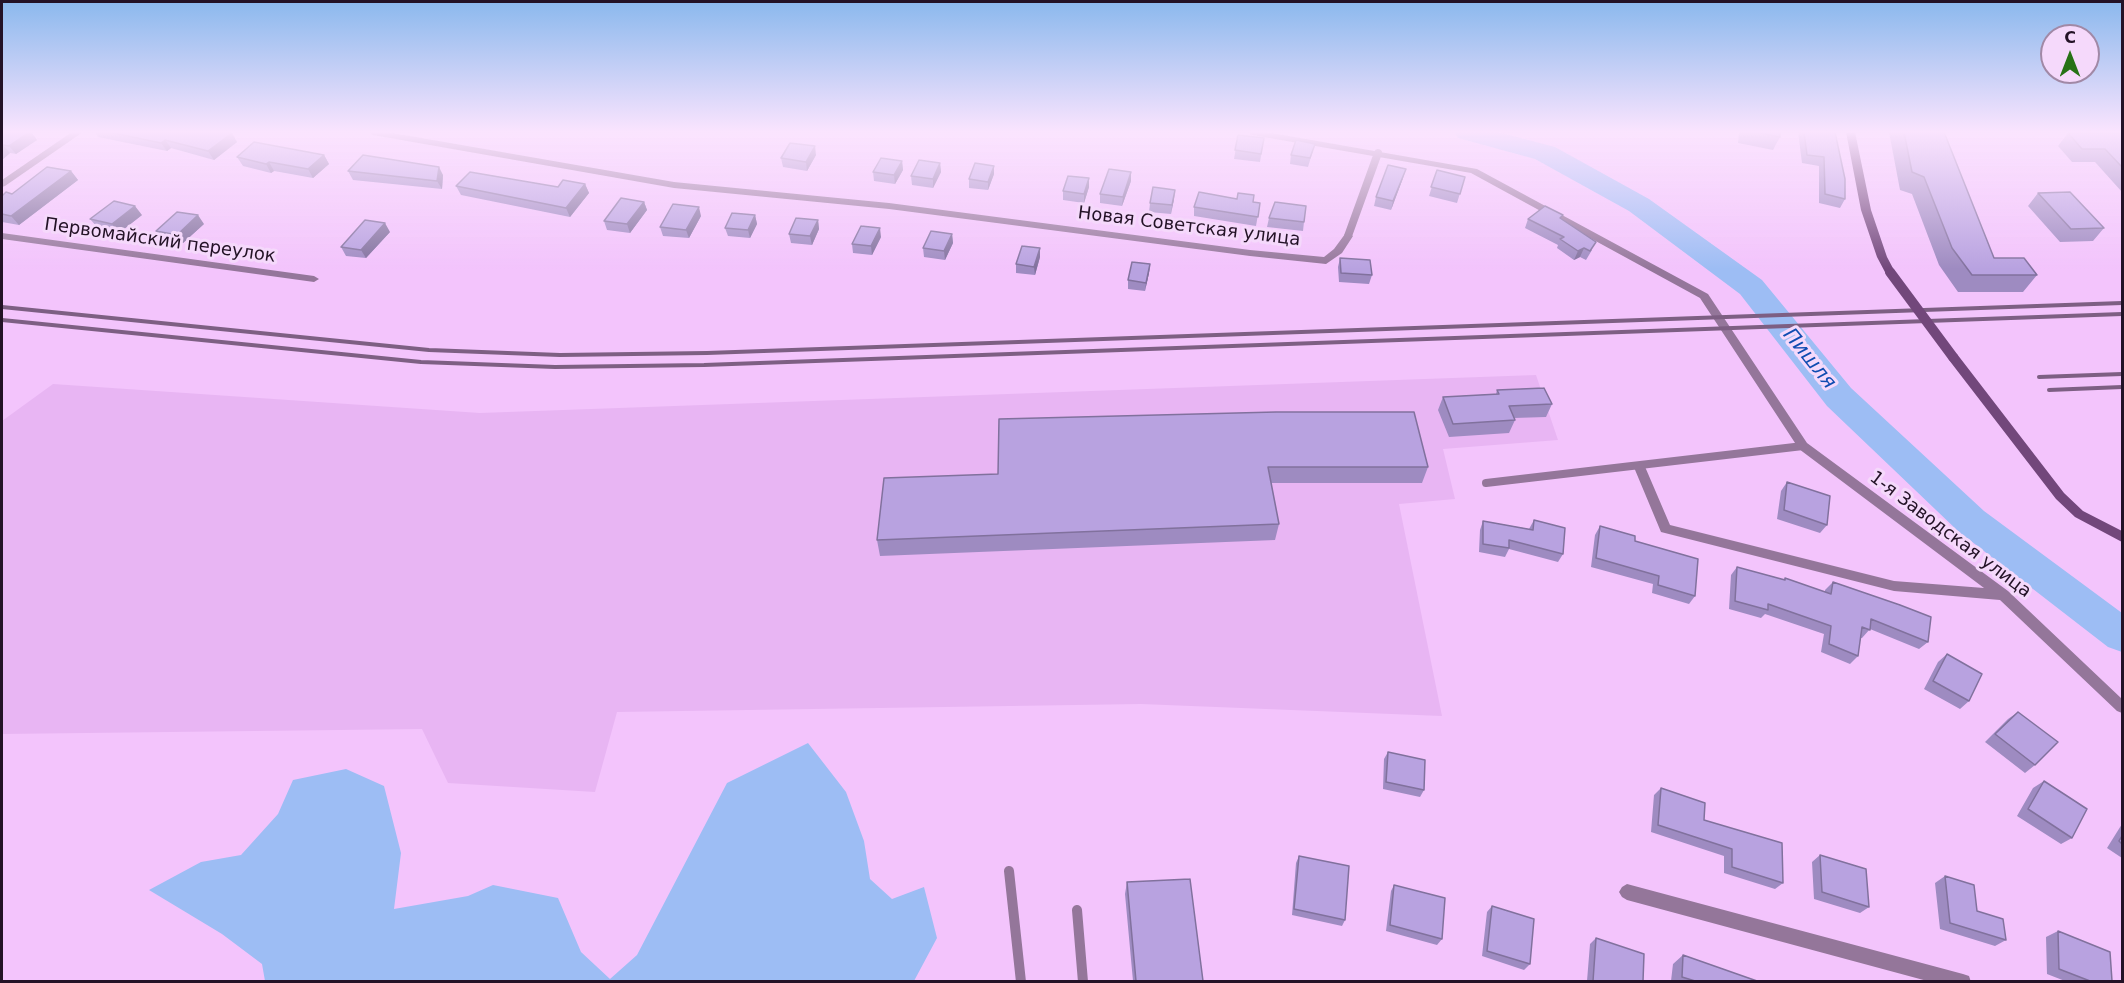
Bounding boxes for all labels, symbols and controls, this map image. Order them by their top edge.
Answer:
north arrow [2040,24,2100,84]
text: С [2064,28,2076,47]
street label: Новая Советская улица [1077,203,1301,251]
street label: Первомайский переулок [43,214,277,268]
water label: Пишля [1777,324,1841,394]
street label: 1-я Заводская улица [1865,467,2035,603]

